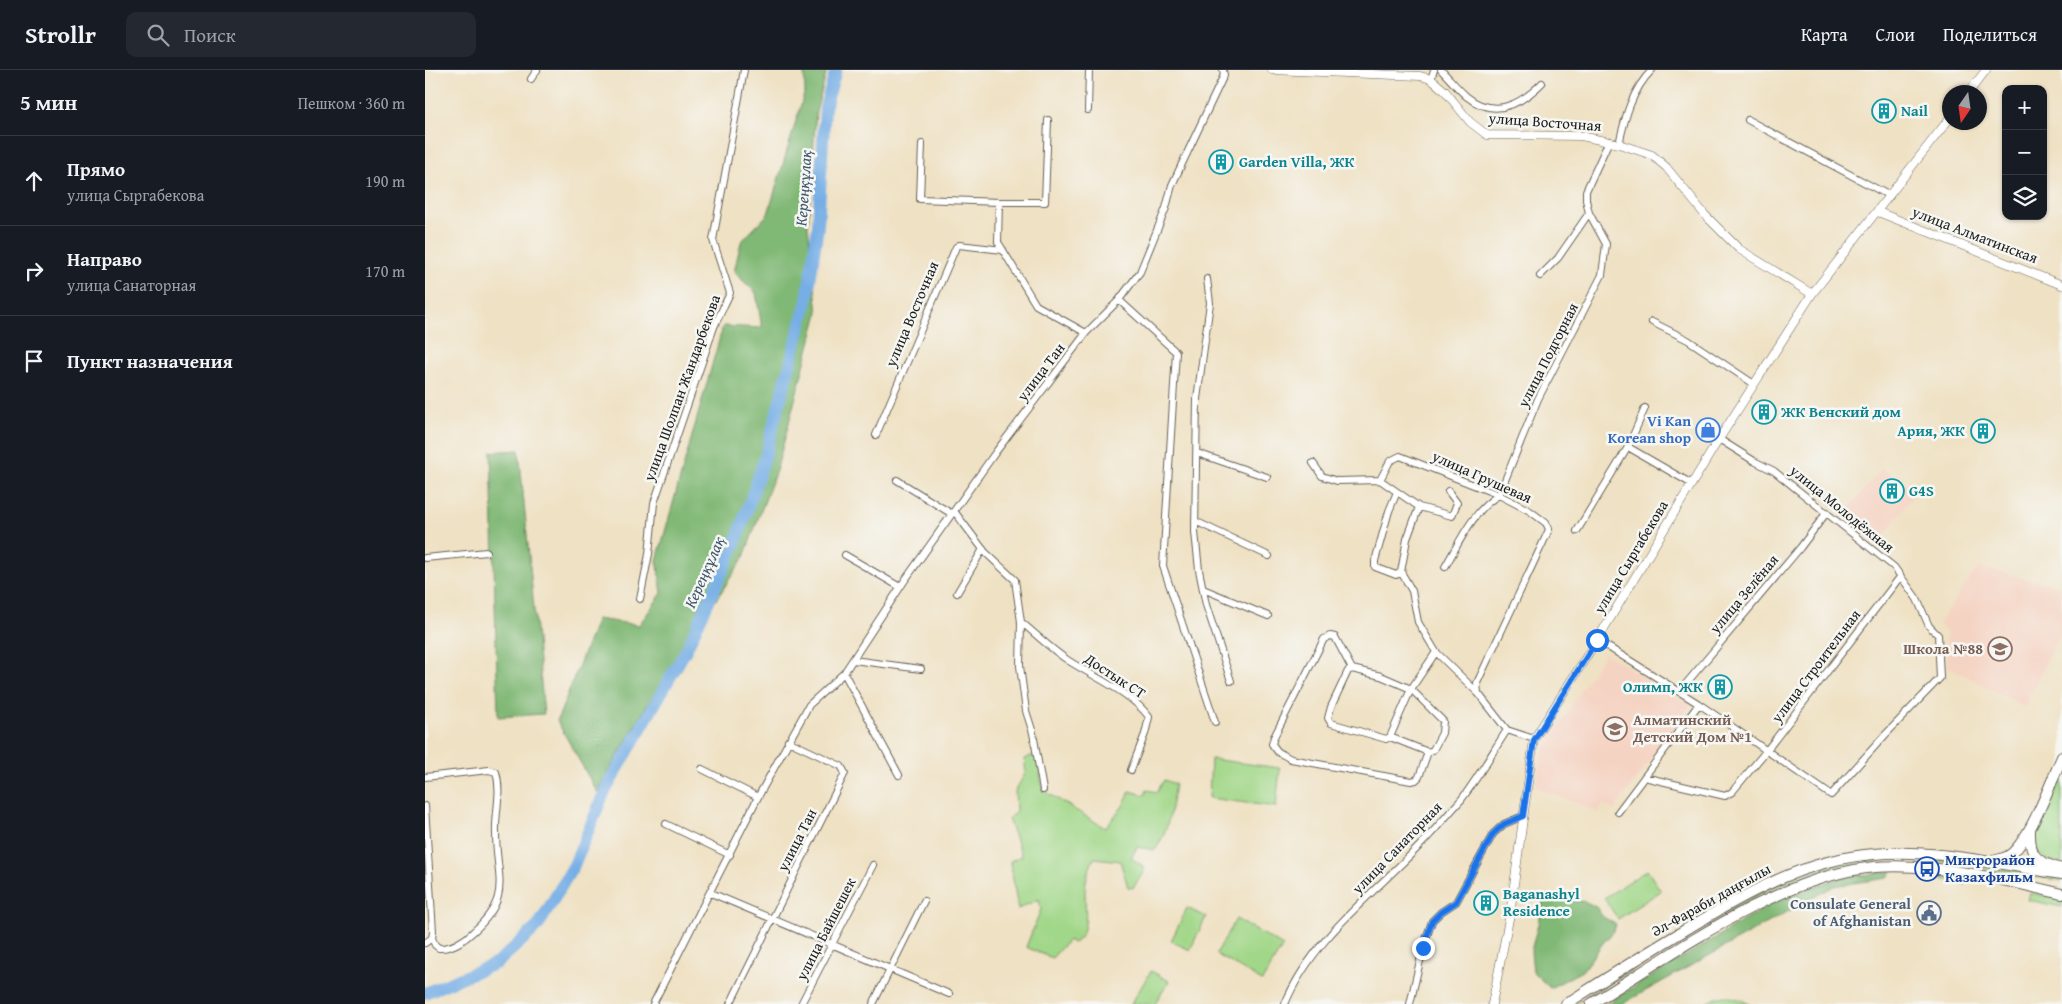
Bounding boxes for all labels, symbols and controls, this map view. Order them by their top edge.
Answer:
search box [126,12,476,57]
text: Strollr [25,17,96,52]
icon: search [144,21,172,49]
text: Поиск [184,21,236,49]
text: Карта [1801,21,1848,48]
text: Слои [1876,21,1915,48]
text: Поделиться [1943,21,2037,48]
north arrow [1942,85,1987,130]
map controls [2002,85,2047,220]
button: + [2002,85,2047,130]
text: 5 мин [20,87,77,118]
text: Пешком · 360 m [298,91,405,115]
building icon: Nail [1871,98,1897,124]
place label: Nail [1901,100,1928,121]
street label: улица Восточная [1487,107,1603,136]
button: − [2002,130,2047,175]
water label: Кереңқұлақ [788,149,818,227]
building icon: Garden Villa, ЖК [1208,149,1234,175]
place label: Garden Villa, ЖК [1239,151,1355,172]
text: Прямо [67,155,125,183]
icon: ahead [20,167,48,195]
text: 190 m [365,169,405,193]
button: layers [2002,175,2047,220]
text: улица Сыргабекова [67,183,204,207]
street label: улица Алматинская [1908,201,2041,268]
text: Направо [67,245,142,273]
icon: right [20,257,48,285]
street label: улица Восточная [879,257,943,371]
text: 170 m [365,259,405,283]
text: улица Санаторная [67,273,196,297]
street label: улица Шолпан Жандарбекова [638,291,725,485]
street label: улица Подгорная [1512,299,1583,412]
street label: улица Тан [1011,338,1070,406]
icon: arrive [20,347,48,375]
text: Пункт назначения [67,347,233,375]
building icon: ЖК Венский дом [1751,399,1777,425]
place label: ЖК Венский дом [1780,401,1901,422]
place label: Vi Kan Korean shop [1608,410,1691,448]
shop icon: Vi Kan Korean shop [1695,417,1721,443]
building icon: Ария, ЖК [1970,418,1996,444]
place label: Ария, ЖК [1897,420,1965,441]
street label: улица Грушевая [1428,445,1536,508]
street label: улица Молодёжная [1785,459,1899,558]
building icon: G4S [1879,478,1905,504]
place label: G4S [1909,480,1934,501]
street label: улица Сыргабекова [1588,495,1673,618]
water label: Кереңқұлақ [678,532,731,612]
street label: улица Зелёная [1704,549,1783,638]
street label: улица Строительная [1765,604,1865,727]
route start [1586,629,1609,652]
school or university icon: Школа №88 [1987,636,2013,662]
place label: Школа №88 [1903,638,1983,659]
street label: Достык СТ [1080,647,1151,704]
building icon: Олимп, ЖК [1707,674,1733,700]
place label: Олимп, ЖК [1623,676,1703,697]
place label: Алматинский Детский Дом №1 [1632,709,1752,747]
school or university icon: Алматинский Детский Дом №1 [1602,716,1628,742]
street label: улица Санаторная [1346,796,1447,899]
street label: улица Тан [771,804,821,876]
place label: Микрорайон Казахфильм [1945,849,2035,887]
bus stop icon: Микрорайон Казахфильм [1914,856,1940,882]
street label: Әл-Фараби даңғылы [1647,858,1775,941]
street label: улица Байшешек [790,874,861,985]
place label: Baganashyl Residence [1503,883,1580,921]
building icon: Baganashyl Residence [1473,890,1499,916]
place label: Consulate General of Afghanistan [1790,893,1911,931]
public building icon: Consulate General of Afghanistan [1916,900,1942,926]
route end [1412,937,1435,960]

